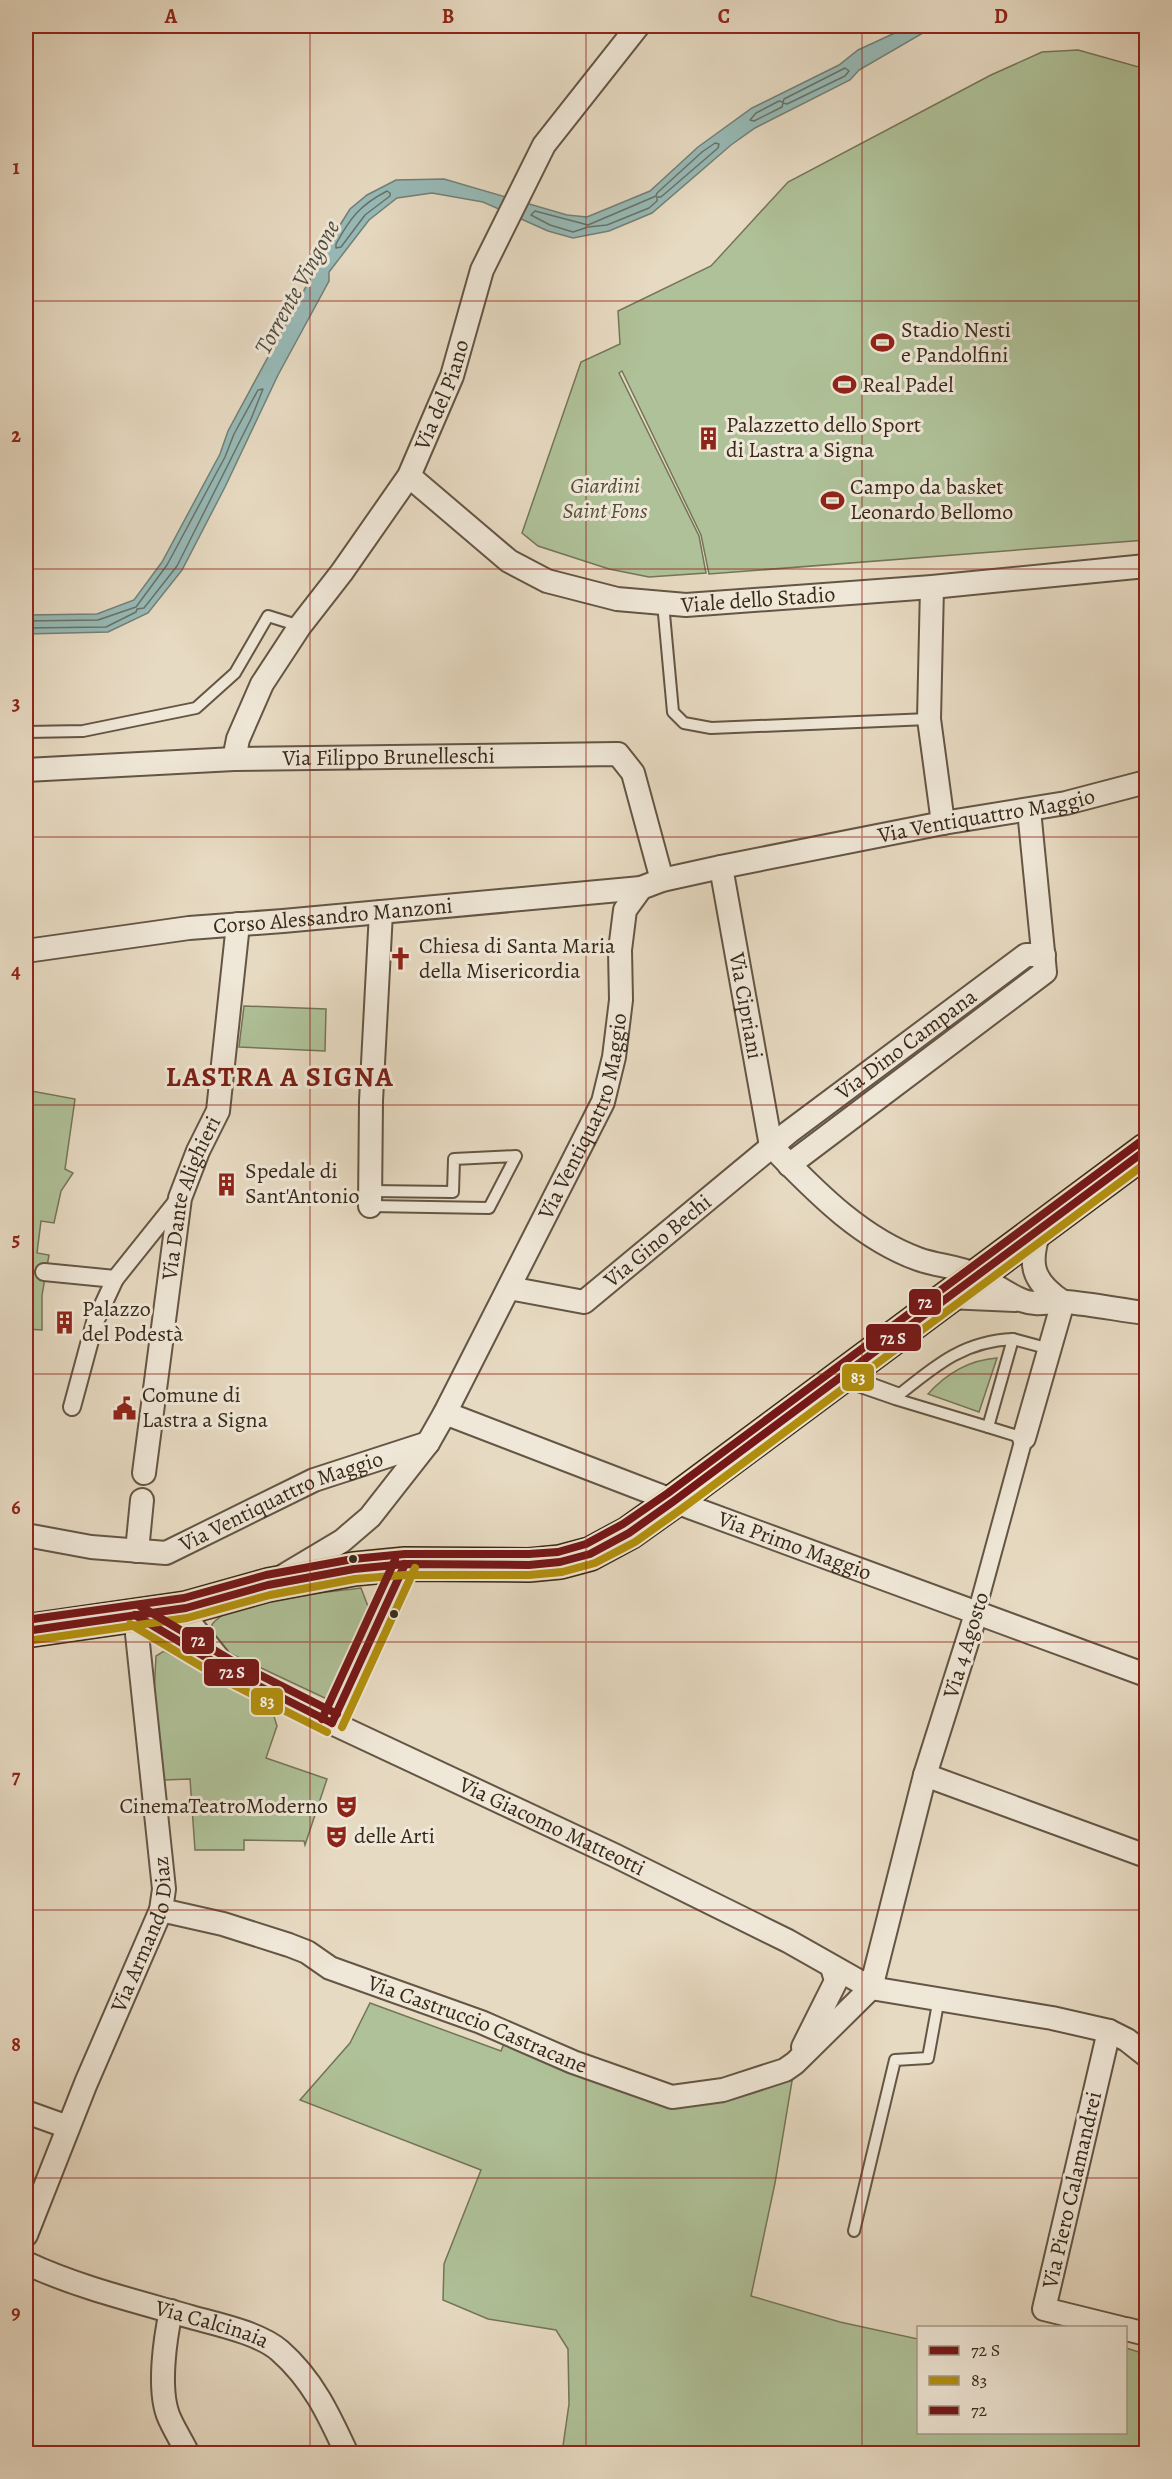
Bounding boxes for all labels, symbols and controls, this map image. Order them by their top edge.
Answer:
text: A [164,3,178,30]
text: B [442,3,454,30]
text: C [718,3,730,30]
text: D [994,3,1008,30]
text: 1 [12,154,20,181]
water label: Torrente Vingone [247,214,347,360]
place label: Stadio Nesti e Pandolfini [901,315,1011,370]
sports icon: Stadio Nesti e Pandolfini [870,330,896,356]
street label: Via del Piano [407,336,477,456]
place label: Real Padel [862,370,954,400]
sports icon: Real Padel [831,372,857,398]
place label: Palazzetto dello Sport di Lastra a Signa [726,410,921,465]
text: 2 [11,422,21,449]
building icon: Palazzetto dello Sport di Lastra a Signa [695,425,721,451]
park label: Giardini Saint Fons [563,471,648,526]
place label: Campo da basket Leonardo Bellomo [850,472,1013,527]
sports icon: Campo da basket Leonardo Bellomo [819,487,845,513]
street label: Viale dello Stadio [679,579,836,620]
text: 3 [12,690,20,717]
street label: Via Filippo Brunelleschi [281,741,495,773]
street label: Via Ventiquattro Maggio [874,781,1098,851]
street label: Corso Alessandro Manzoni [212,890,454,941]
place label: Chiesa di Santa Maria della Misericordia [419,931,616,986]
church icon: Chiesa di Santa Maria della Misericordia [388,946,414,972]
street label: Via Cipriani [721,949,770,1061]
text: 4 [11,958,21,985]
street label: Via Dino Campana [829,981,984,1108]
street label: Via Ventiquattro Maggio [530,1011,634,1225]
district label: LASTRA A SIGNA [166,1058,394,1096]
street label: Via Dante Alighieri [154,1111,228,1283]
place label: Spedale di Sant'Antonio [245,1156,359,1211]
building icon: Spedale di Sant'Antonio [214,1171,240,1197]
street label: Via Gino Bechi [597,1187,718,1295]
text: 5 [12,1226,20,1253]
line badge: 72 [908,1288,942,1316]
text: 72 [918,1292,933,1314]
place label: Palazzo del Podestà [82,1294,184,1349]
building icon: Palazzo del Podestà [51,1309,77,1335]
line badge: 72 S [865,1323,922,1352]
text: 72 S [880,1328,906,1350]
line badge: 83 [841,1363,875,1392]
text: 83 [851,1367,865,1389]
place label: Comune di Lastra a Signa [142,1380,269,1435]
public building icon: Comune di Lastra a Signa [111,1395,137,1421]
street label: Via Ventiquattro Maggio [173,1444,387,1560]
text: 6 [11,1494,21,1521]
street label: Via Primo Maggio [713,1503,876,1588]
unlabelled marker [347,1553,359,1565]
street label: Via 4 Agosto [935,1588,996,1703]
unlabelled marker [388,1608,400,1620]
line badge: 72 [181,1626,215,1655]
text: 72 [191,1630,206,1652]
line badge: 72 S [203,1658,260,1687]
text: 72 S [219,1662,245,1684]
line badge: 83 [250,1687,284,1716]
text: 83 [260,1691,274,1713]
text: 7 [12,1763,21,1790]
street label: Via Giacomo Matteotti [453,1769,650,1883]
place label: CinemaTeatroModerno [119,1791,328,1821]
theatre icon: CinemaTeatroModerno [333,1793,359,1819]
place label: delle Arti [354,1821,435,1851]
theatre icon: delle Arti [323,1823,349,1849]
street label: Via Armando Diaz [103,1855,180,2018]
street label: Via Castruccio Castracane [363,1967,591,2081]
text: 8 [11,2031,21,2058]
street label: Via Piero Calamandrei [1035,2089,1109,2292]
street label: Via Calcinaia [151,2292,275,2356]
text: 9 [11,2299,21,2326]
legend [917,2326,1127,2434]
text: 72 S [971,2338,1000,2362]
text: 83 [971,2368,987,2392]
text: 72 [971,2398,988,2422]

